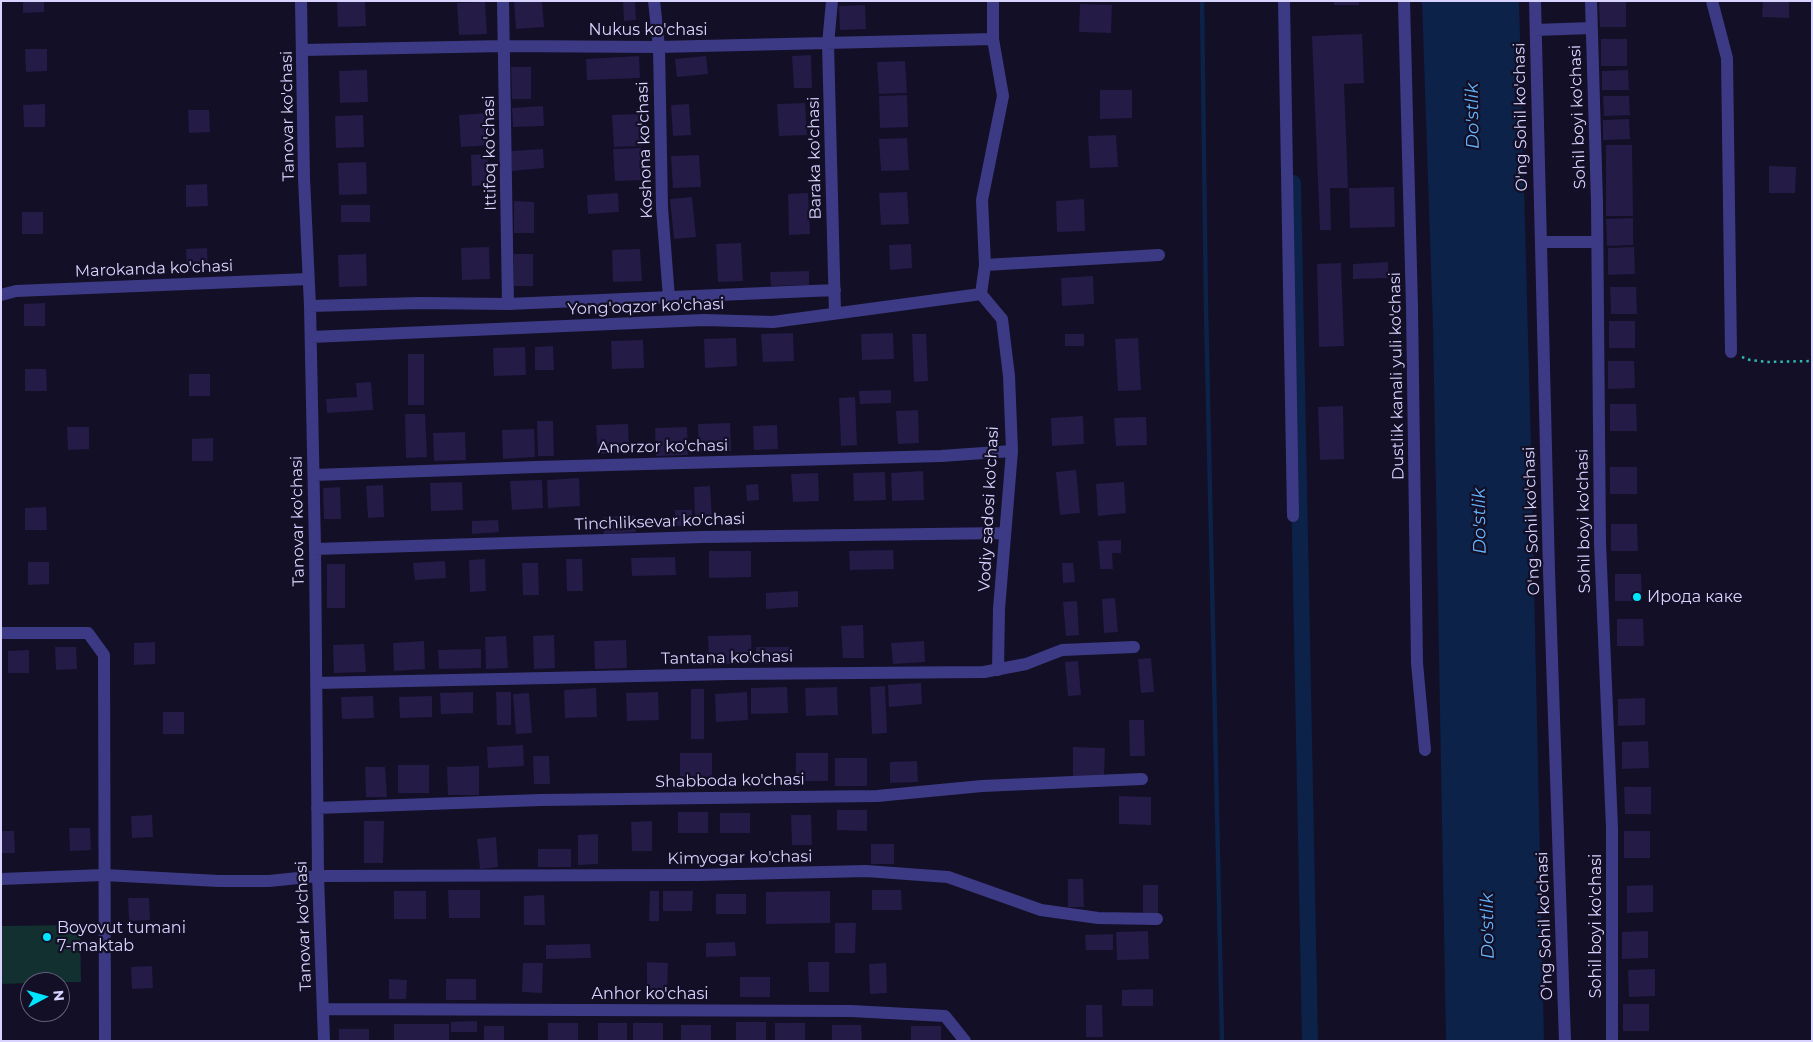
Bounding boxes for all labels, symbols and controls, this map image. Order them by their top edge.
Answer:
street label: Nukus ko'chasi [588,20,708,40]
street label: O'ng Sohil ko'chasi [1510,42,1532,192]
street label: Sohil boyi ko'chasi [1566,44,1590,190]
street label: Tanovar ko'chasi [277,51,299,181]
street label: Koshona ko'chasi [633,81,657,219]
water label: Do'stlik [1462,83,1484,149]
street label: Ittifoq ko'chasi [479,95,501,211]
street label: Baraka ko'chasi [804,96,826,220]
street label: Marokanda ko'chasi [75,257,233,281]
street label: Dustlik kanali yuli ko'chasi [1386,272,1408,480]
street label: Yong'oqzor ko'chasi [567,295,725,319]
street label: Vodiy sadosi ko'chasi [975,426,1003,592]
street label: Anorzor ko'chasi [598,436,728,458]
street label: O'ng Sohil ko'chasi [1520,446,1544,596]
street label: Sohil boyi ko'chasi [1573,449,1595,593]
street label: Tanovar ko'chasi [287,456,309,586]
water label: Do'stlik [1469,488,1491,554]
street label: Tinchliksevar ko'chasi [574,509,746,535]
place label: Ирода каке [1647,587,1743,607]
marker: Ирода каке [1631,591,1643,603]
street label: Tantana ko'chasi [661,647,793,669]
street label: Shabboda ko'chasi [655,770,805,792]
street label: Kimyogar ko'chasi [667,847,813,869]
street label: O'ng Sohil ko'chasi [1533,851,1557,1001]
street label: Sohil boyi ko'chasi [1586,854,1606,998]
street label: Tanovar ko'chasi [292,860,316,992]
water label: Do'stlik [1477,893,1499,959]
place label: Boyovut tumani 7-maktab [57,918,186,956]
marker: Boyovut tumani 7-maktab [41,931,53,943]
north arrow [20,972,70,1022]
street label: Anhor ko'chasi [591,984,709,1004]
text: N [49,989,68,1002]

